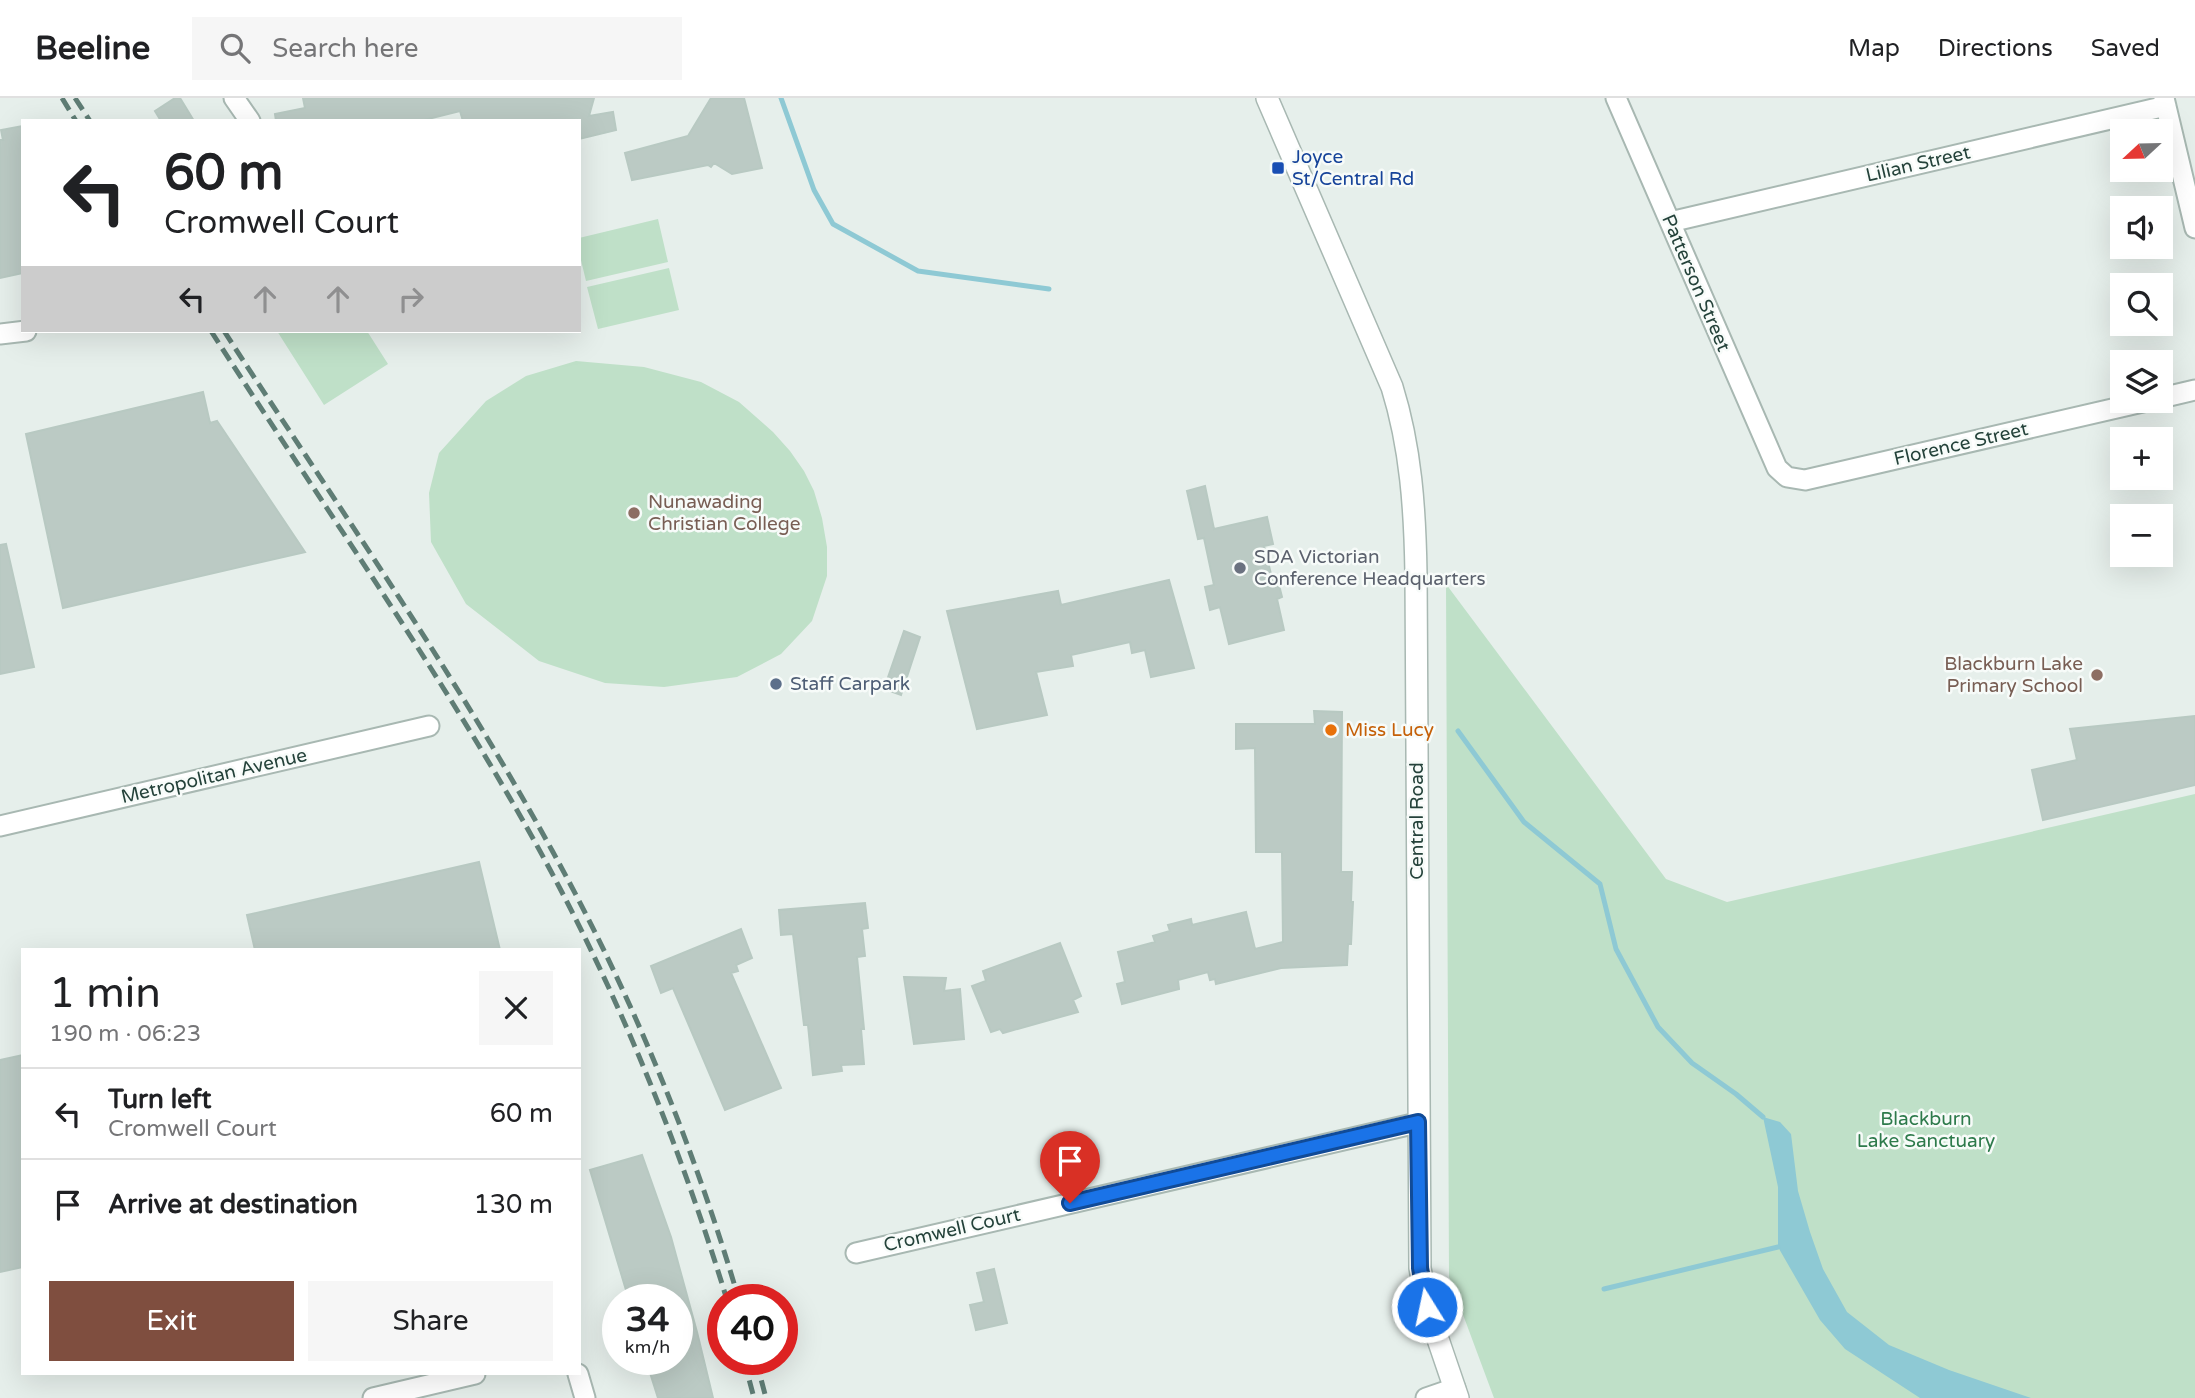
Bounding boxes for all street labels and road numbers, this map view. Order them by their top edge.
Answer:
street label: Lilian Street [1864,141,1972,187]
street label: Patterson Street [1657,211,1735,355]
street label: Florence Street [1892,418,2030,470]
street label: Metropolitan Avenue [119,744,309,808]
street label: Central Road [1406,762,1428,880]
street label: Cromwell Court [882,1204,1022,1256]

